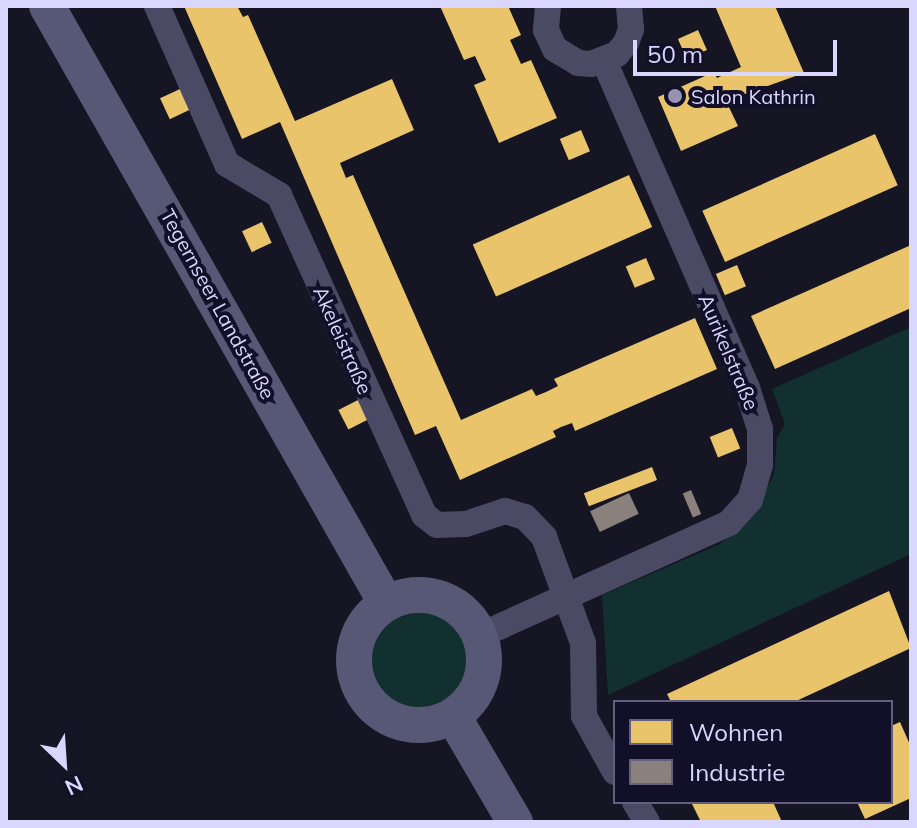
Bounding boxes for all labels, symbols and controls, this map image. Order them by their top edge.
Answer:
scale bar [637,24,841,74]
text: 50 m [647,39,703,69]
place label: Salon Kathrin [691,84,816,108]
marker: Salon Kathrin [666,87,684,105]
street label: Tegernseer Landstraße [156,205,280,403]
street label: Akeleistraße [309,282,377,398]
street label: Aurikelstraße [694,290,764,414]
legend [613,700,893,804]
text: Wohnen [689,717,783,747]
north arrow [24,724,104,804]
text: Industrie [689,757,785,787]
text: N [61,770,88,802]

